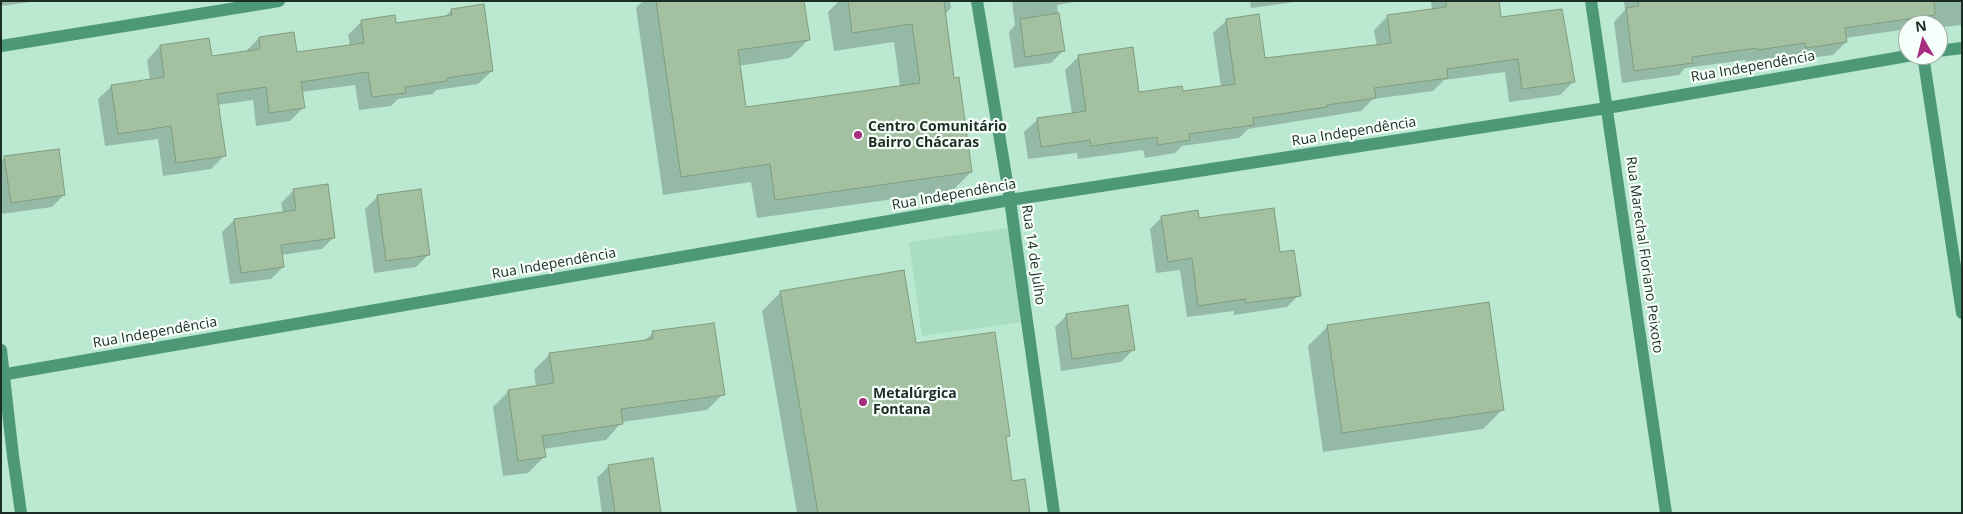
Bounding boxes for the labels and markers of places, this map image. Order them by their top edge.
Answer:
place label: Centro Comunitário Bairro Chácaras [868,119,1007,152]
marker: Centro Comunitário Bairro Chácaras [852,129,864,141]
place label: Metalúrgica Fontana [873,386,957,418]
marker: Metalúrgica Fontana [857,396,869,408]

